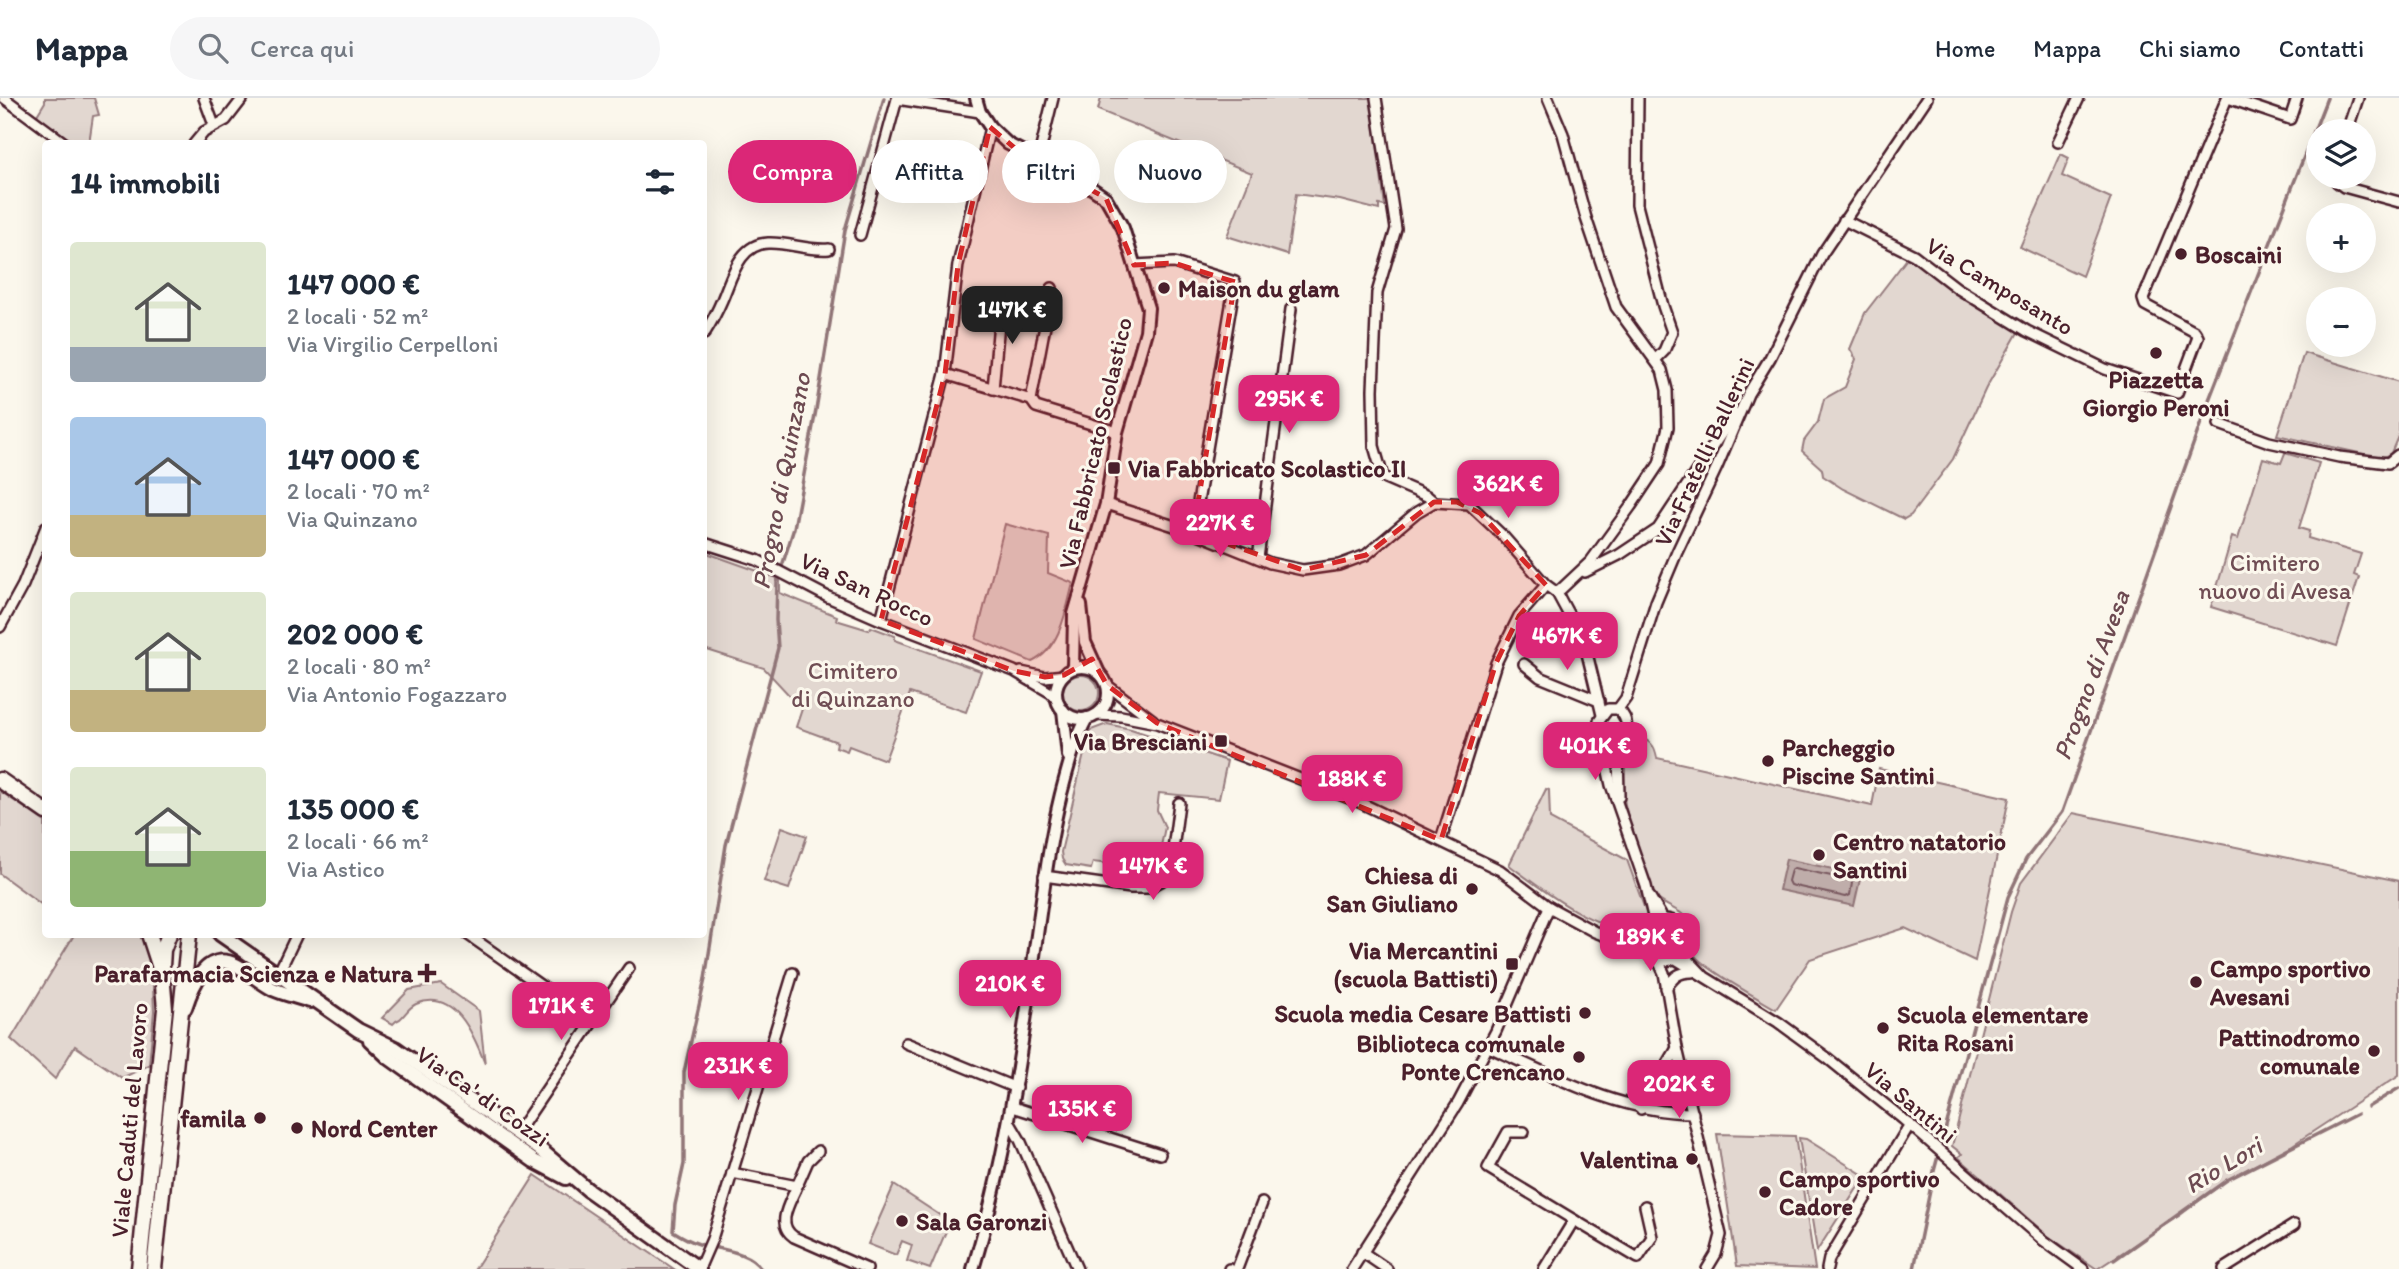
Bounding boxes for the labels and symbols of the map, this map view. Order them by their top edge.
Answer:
street label: Via Camposanto [1921,231,2079,341]
place label: Boscaini [2195,240,2282,269]
marker: Boscaini [2173,246,2189,262]
place label: Maison du glam [1178,274,1340,304]
marker: Maison du glam [1156,280,1172,296]
pin: 147K € [955,286,1069,346]
street label: Via Fabbricato Scolastico [1052,314,1138,572]
marker: Piazzetta Giorgio Peroni [2148,345,2164,361]
street label: Via Fratelli Ballerini [1648,353,1760,551]
place label: Piazzetta Giorgio Peroni [2083,365,2229,423]
water label: Progno di Quinzano [744,370,818,592]
pin: 295K € [1232,376,1346,435]
place label: Via Fabbricato Scolastico II [1128,454,1406,483]
marker: Via Fabbricato Scolastico II [1106,460,1122,476]
pin: 362K € [1451,460,1565,520]
pin: 227K € [1163,500,1277,559]
street label: Via San Rocco [796,545,938,633]
park label: Cimitero nuovo di Avesa [2199,548,2352,605]
water label: Progno di Avesa [2046,585,2137,764]
pin: 467K € [1510,612,1624,672]
park label: Cimitero di Quinzano [791,656,915,713]
pin: 401K € [1538,722,1652,782]
place label: Via Bresciani [1074,727,1207,756]
marker: Via Bresciani [1213,733,1229,749]
place label: Parcheggio Piscine Santini [1782,733,1935,790]
marker: Parcheggio Piscine Santini [1760,753,1776,769]
pin: 188K € [1295,756,1409,815]
place label: Centro natatorio Santini [1833,827,2006,884]
pin: 147K € [1096,842,1210,902]
marker: Centro natatorio Santini [1811,847,1827,863]
place label: Chiesa di San Giuliano [1326,861,1458,918]
marker: Chiesa di San Giuliano [1464,881,1480,897]
pin: 189K € [1593,914,1707,973]
place label: Via Mercantini (scuola Battisti) [1334,936,1498,994]
place label: Campo sportivo Avesani [2209,954,2371,1011]
marker: Via Mercantini (scuola Battisti) [1504,956,1520,972]
place label: Parafarmacia Scienza e Natura [94,959,413,988]
pin: 210K € [953,960,1067,1020]
marker: Parafarmacia Scienza e Natura [419,965,435,981]
marker: Campo sportivo Avesani [2188,974,2204,990]
pin: 171K € [504,982,618,1042]
place label: Scuola media Cesare Battisti [1274,999,1571,1028]
place label: Scuola elementare Rita Rosani [1897,1000,2089,1057]
street label: Viale Caduti del Lavoro [104,1001,154,1239]
marker: Scuola media Cesare Battisti [1577,1005,1593,1021]
marker: Scuola elementare Rita Rosani [1875,1020,1891,1036]
place label: Pattinodromo comunale [2219,1023,2360,1080]
place label: Biblioteca comunale Ponte Crencano [1356,1029,1565,1086]
street label: Via Ca' di Cozzi [411,1039,555,1153]
pin: 231K € [681,1042,795,1102]
marker: Pattinodromo comunale [2366,1043,2382,1059]
marker: Biblioteca comunale Ponte Crencano [1571,1049,1587,1065]
street label: Via Santini [1859,1055,1963,1149]
pin: 202K € [1622,1060,1736,1120]
pin: 135K € [1025,1086,1139,1145]
place label: famila [180,1104,247,1133]
marker: famila [252,1110,268,1126]
place label: Nord Center [311,1114,438,1143]
marker: Nord Center [289,1120,305,1136]
water label: Rio Lori [2178,1128,2270,1201]
place label: Valentina [1580,1145,1678,1174]
marker: Valentina [1684,1151,1700,1167]
place label: Campo sportivo Cadore [1779,1164,1940,1221]
marker: Campo sportivo Cadore [1757,1184,1773,1200]
place label: Sala Garonzi [916,1207,1047,1236]
marker: Sala Garonzi [894,1213,910,1229]

